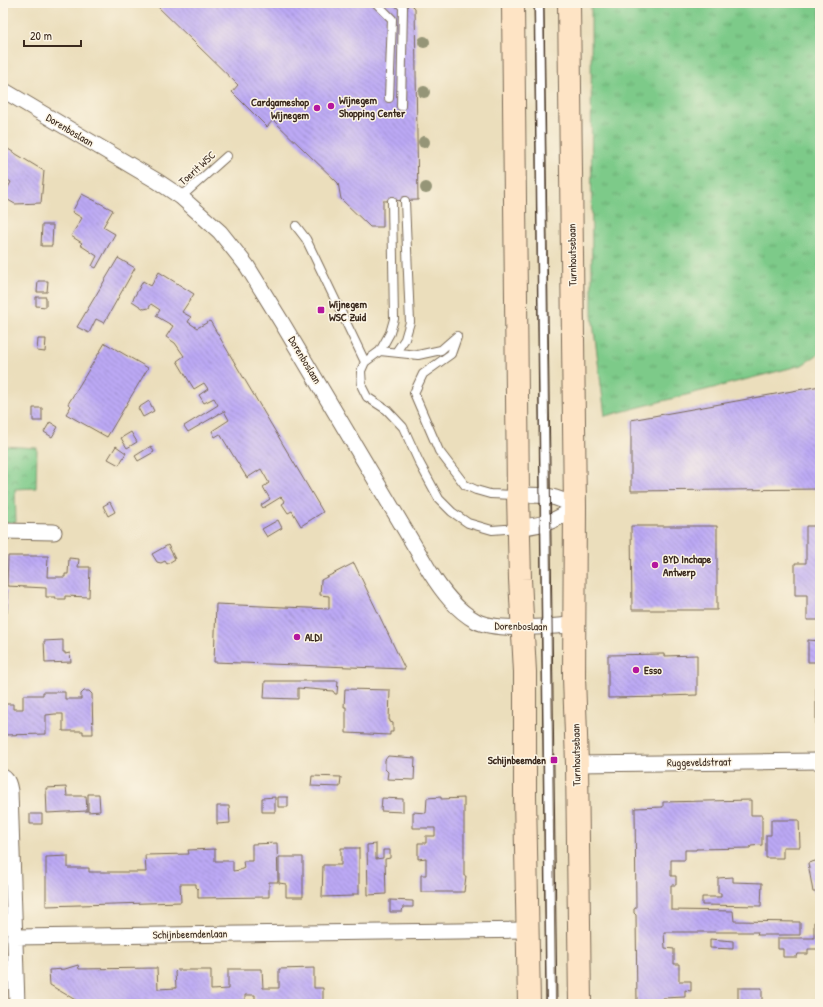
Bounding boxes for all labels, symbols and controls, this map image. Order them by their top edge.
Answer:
scale bar [24,22,81,48]
text: 20 m [30,27,52,44]
place label: Wijnegem Shopping Center [339,93,406,121]
place label: Cardgameshop Wijnegem [251,95,310,123]
marker: Wijnegem Shopping Center [326,101,336,111]
marker: Cardgameshop Wijnegem [312,103,322,113]
street label: Dorenboslaan [44,110,96,150]
street label: Toerit WSC [176,148,218,188]
street label: Turnhoutsebaan [564,223,580,286]
place label: Wijnegem WSC Zuid [329,297,367,324]
marker: Wijnegem WSC Zuid [316,305,326,315]
street label: Dorenboslaan [285,334,325,386]
place label: BYD Inchape Antwerp [663,552,712,580]
marker: BYD Inchape Antwerp [650,560,660,570]
street label: Dorenboslaan [494,619,548,633]
place label: ALDI [305,630,323,644]
marker: ALDI [292,632,302,642]
place label: Esso [644,663,662,677]
marker: Esso [631,665,641,675]
street label: Turnhoutsebaan [568,723,584,786]
place label: Schijnbeemden [488,753,546,768]
street label: Ruggeveldstraat [667,754,731,770]
marker: Schijnbeemden [549,755,559,765]
street label: Schijnbeemdenlaan [152,926,228,942]

